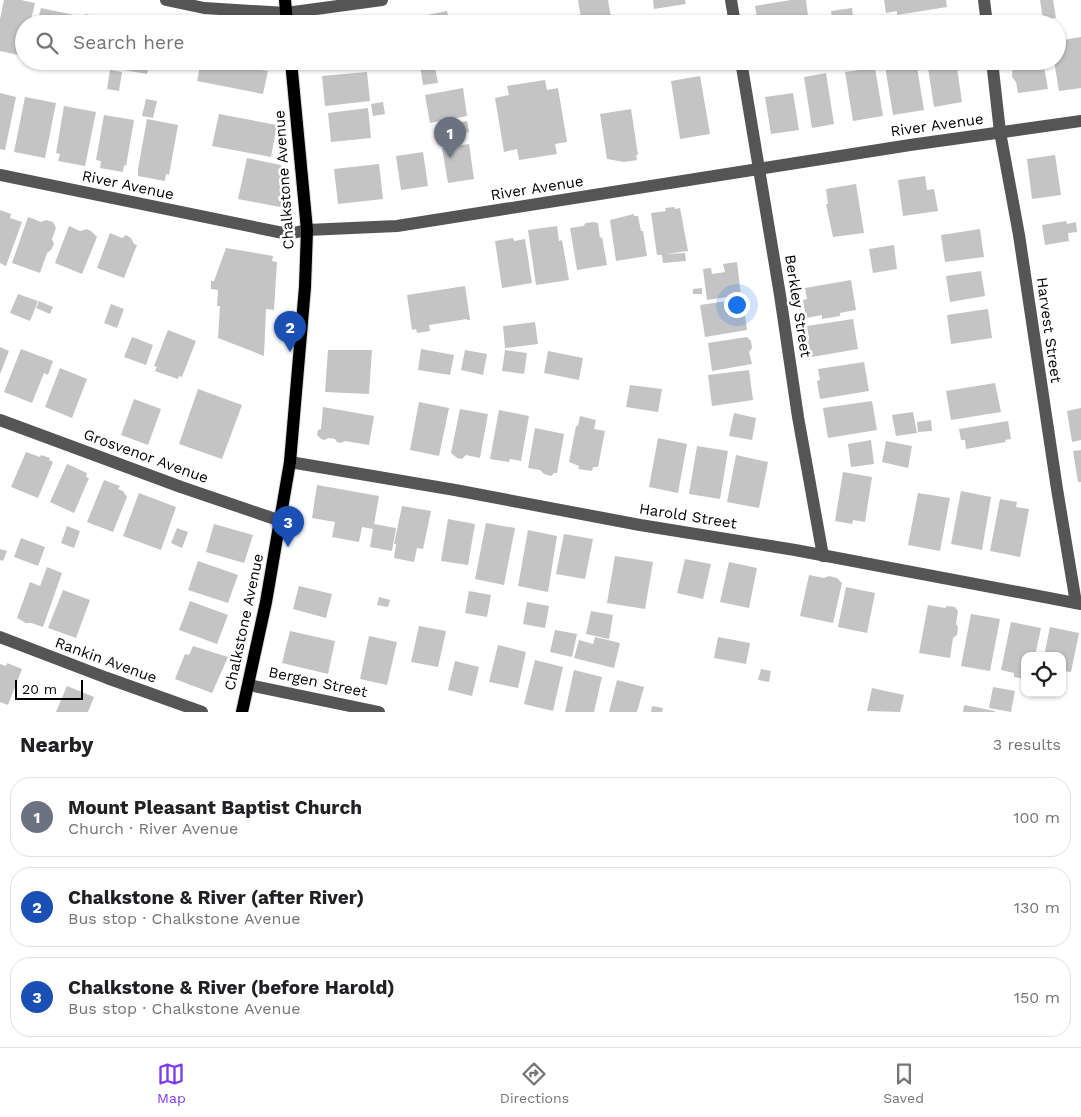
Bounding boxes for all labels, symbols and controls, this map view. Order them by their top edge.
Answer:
search box [15,15,1066,70]
icon: search [33,29,61,57]
text: Search here [73,31,184,54]
street label: Chalkstone Avenue [270,110,298,250]
street label: River Avenue [889,110,985,140]
pin: 1 [434,117,466,158]
street label: River Avenue [80,166,176,204]
street label: River Avenue [489,172,585,204]
street label: Berkley Street [781,253,815,359]
street label: Harvest Street [1033,276,1065,385]
your location [724,292,750,318]
pin: 2 [274,311,306,352]
street label: Grosvenor Avenue [81,425,211,487]
street label: Harold Street [638,499,739,533]
pin: 3 [272,506,304,547]
street label: Chalkstone Avenue [221,552,267,692]
street label: Rankin Avenue [53,633,159,687]
map controls [1021,652,1066,697]
button: locate [1021,652,1066,697]
street label: Bergen Street [267,663,370,701]
scale bar [15,677,82,700]
text: 20 m [22,681,57,697]
text: Nearby [20,732,93,757]
text: 3 results [993,735,1061,754]
text: Mount Pleasant Baptist Church [68,796,362,819]
text: 1 [34,808,40,827]
text: 100 m [1013,808,1060,827]
text: Church · River Avenue [68,819,238,838]
text: Chalkstone & River (after River) [68,886,364,909]
text: 2 [32,898,42,917]
text: 130 m [1014,898,1060,917]
text: Bus stop · Chalkstone Avenue [68,909,301,928]
text: Chalkstone & River (before Harold) [68,976,395,999]
text: 3 [32,988,42,1007]
text: 150 m [1014,988,1060,1007]
text: Bus stop · Chalkstone Avenue [68,999,301,1018]
tab: Map [157,1060,186,1106]
tab: Directions [500,1060,569,1106]
tab: Saved [883,1060,924,1106]

